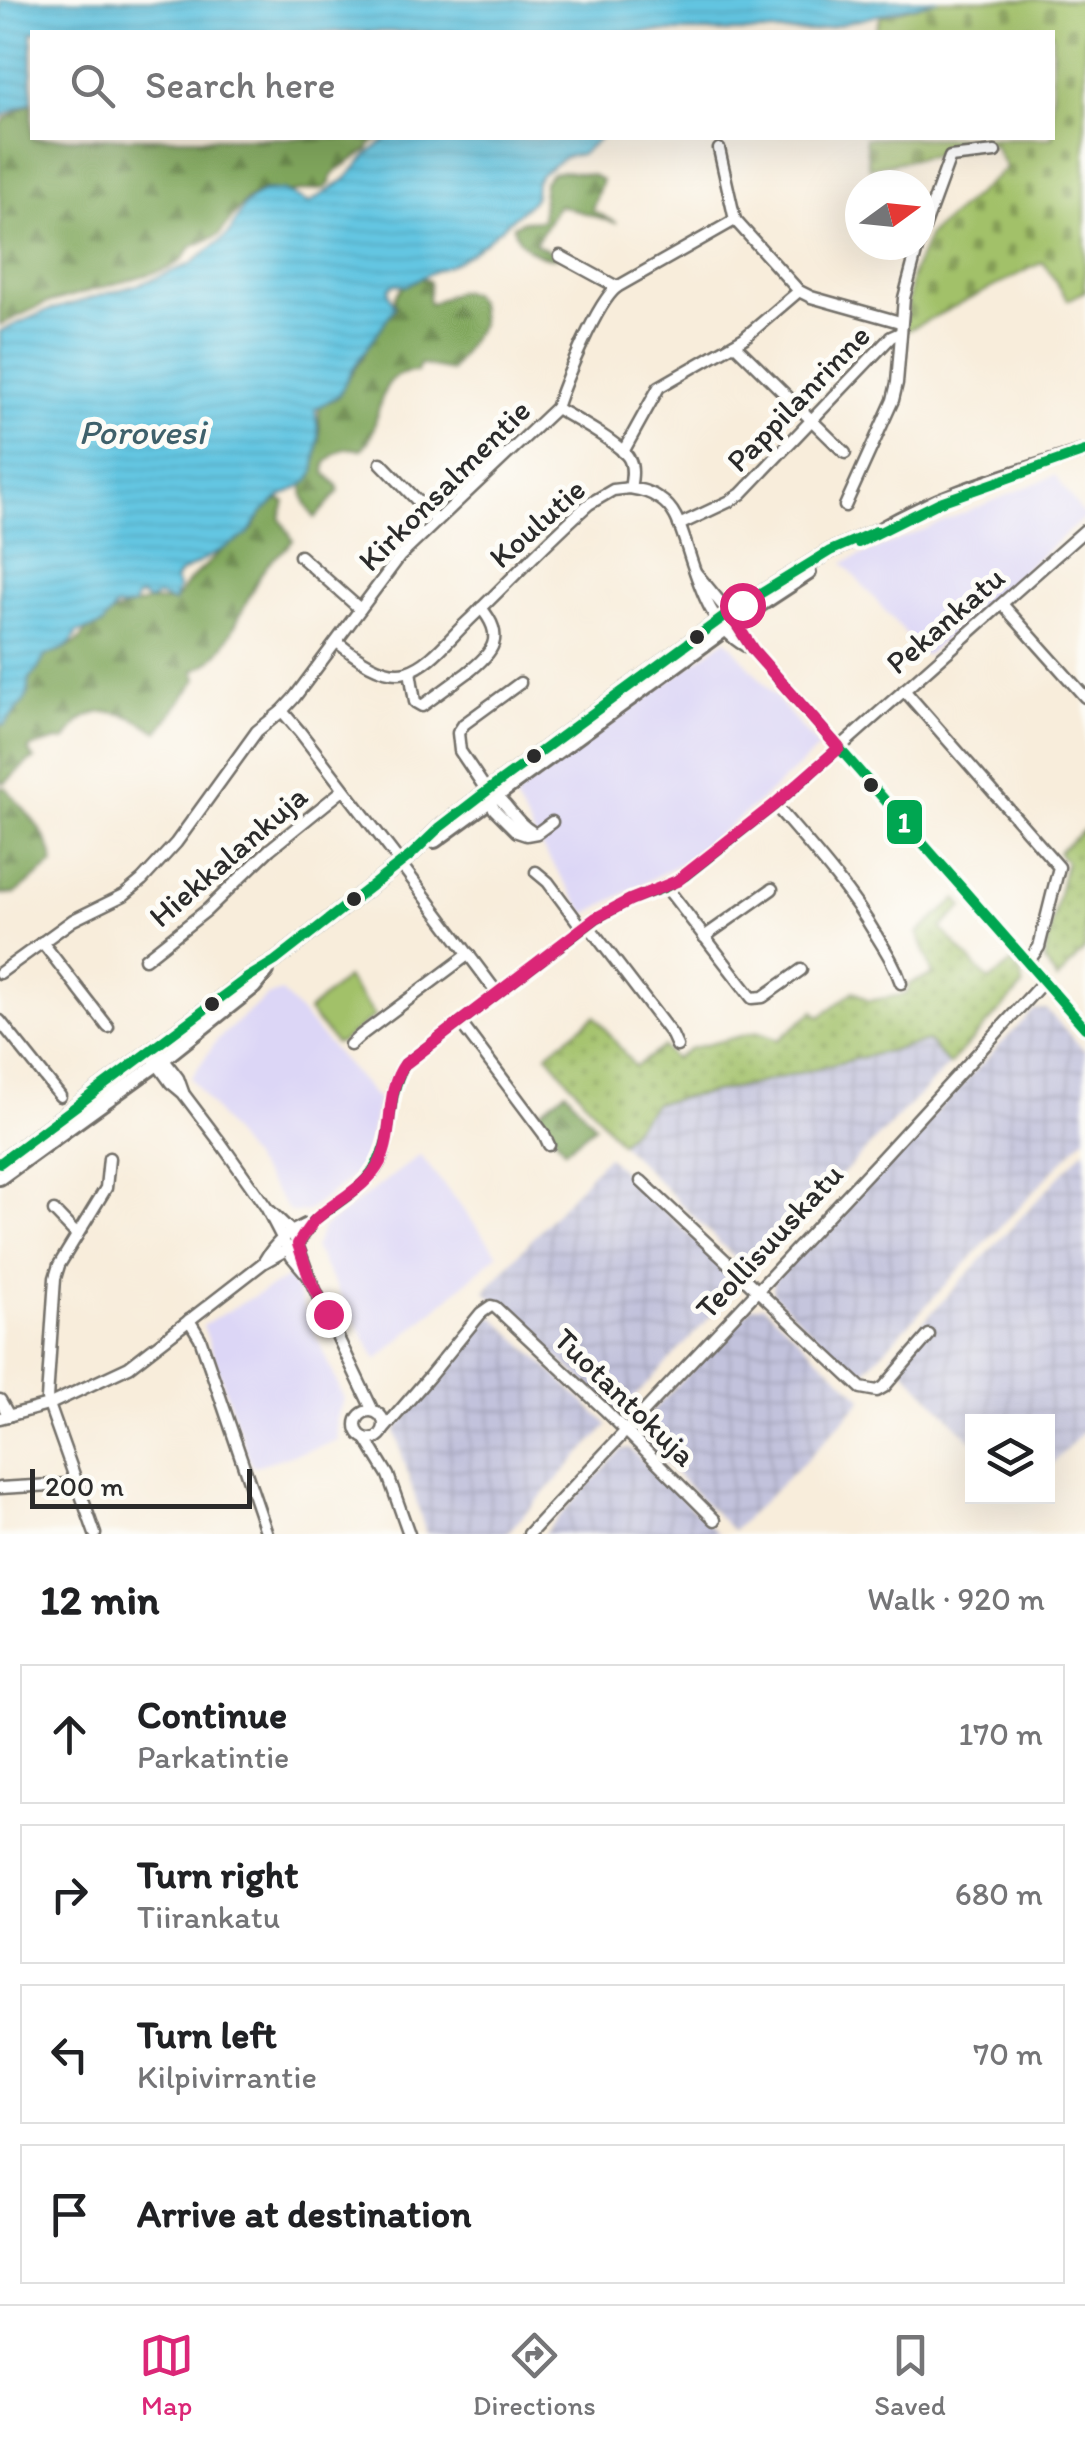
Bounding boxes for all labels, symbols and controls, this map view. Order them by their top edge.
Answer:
search box [30,30,1055,140]
icon: search [65,58,120,113]
text: Search here [145,62,336,108]
north arrow [845,170,935,260]
street label: Pappilanrinne [718,316,878,480]
street label: Kirkonsalmentie [350,391,538,579]
water label: Porovesi [79,411,209,453]
street label: Koulutie [481,470,593,576]
street label: Pekankatu [878,558,1012,682]
route start [720,583,766,629]
unlabelled marker [687,627,707,647]
unlabelled marker [524,746,544,766]
unlabelled marker [861,775,881,795]
street label: Hiekkalankuja [141,777,315,935]
line badge: 1 [885,798,924,846]
text: 1 [898,805,911,839]
unlabelled marker [344,889,364,909]
unlabelled marker [202,994,222,1014]
street label: Teollisuuskatu [687,1155,851,1327]
route end [306,1292,352,1338]
street label: Tuotantokuja [546,1320,704,1474]
map controls [965,1414,1055,1504]
button: layers [965,1414,1055,1504]
scale bar [30,1464,252,1508]
text: 200 m [45,1469,124,1503]
text: 12 min [40,1574,160,1625]
text: Walk · 920 m [867,1580,1045,1618]
text: Continue [137,1692,287,1738]
icon: ahead [42,1707,97,1762]
text: 170 m [958,1715,1043,1753]
text: Parkatintie [137,1738,289,1776]
text: Turn right [137,1852,299,1898]
icon: right [42,1867,97,1922]
text: 680 m [955,1875,1043,1913]
text: Tiirankatu [137,1898,280,1936]
text: Turn left [137,2012,277,2058]
icon: left [42,2027,97,2082]
text: 70 m [973,2035,1043,2073]
text: Kilpivirrantie [137,2058,317,2096]
icon: arrive [42,2187,97,2242]
text: Arrive at destination [137,2191,472,2237]
tab: Map [139,2328,194,2422]
tab: Directions [473,2328,596,2422]
tab: Saved [874,2328,946,2422]

